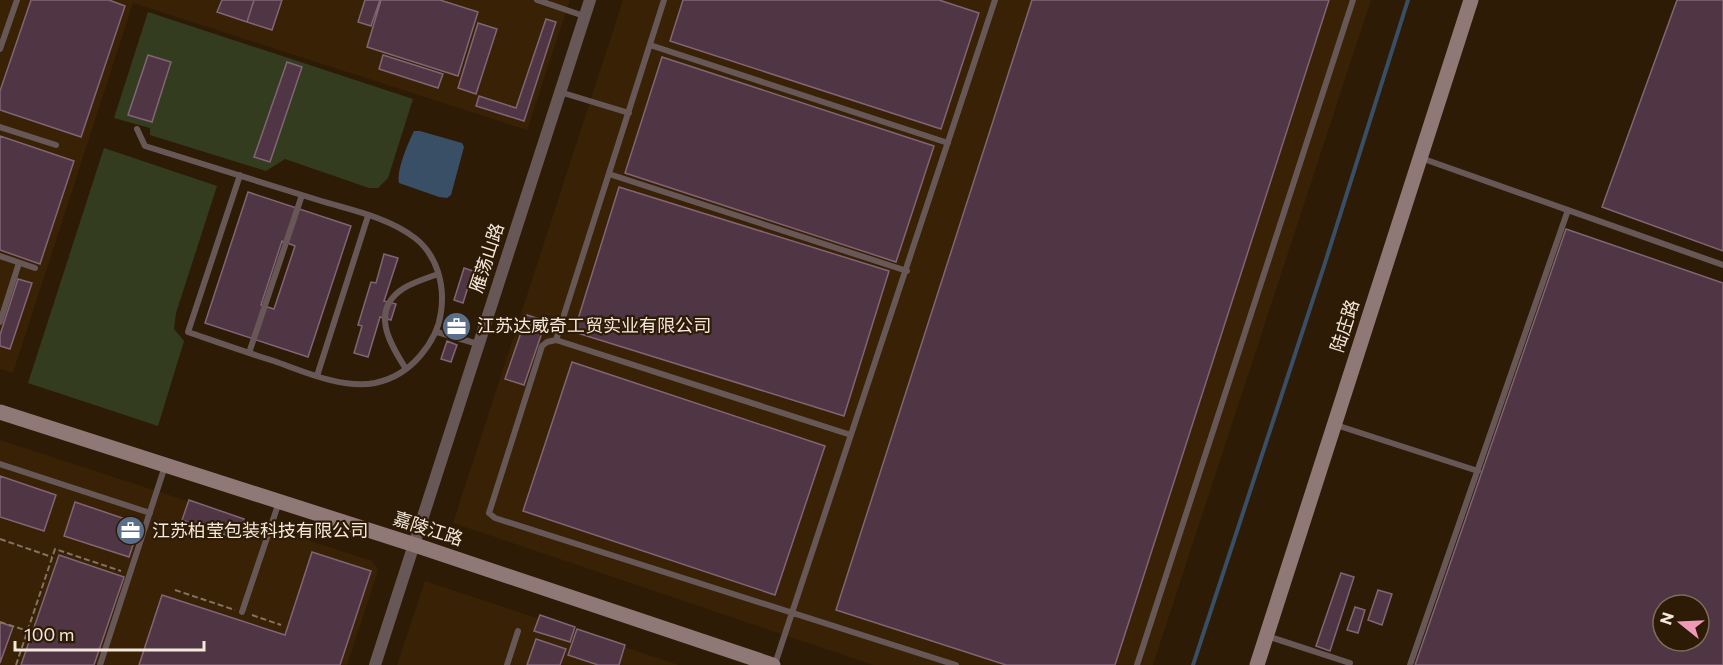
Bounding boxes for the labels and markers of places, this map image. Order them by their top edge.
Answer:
office icon: 江苏达威奇工贸实业有限公司 [440,310,472,342]
place label: 江苏达威奇工贸实业有限公司 [477,314,711,336]
office icon: 江苏柏莹包装科技有限公司 [115,515,147,547]
place label: 江苏柏莹包装科技有限公司 [152,519,368,541]

